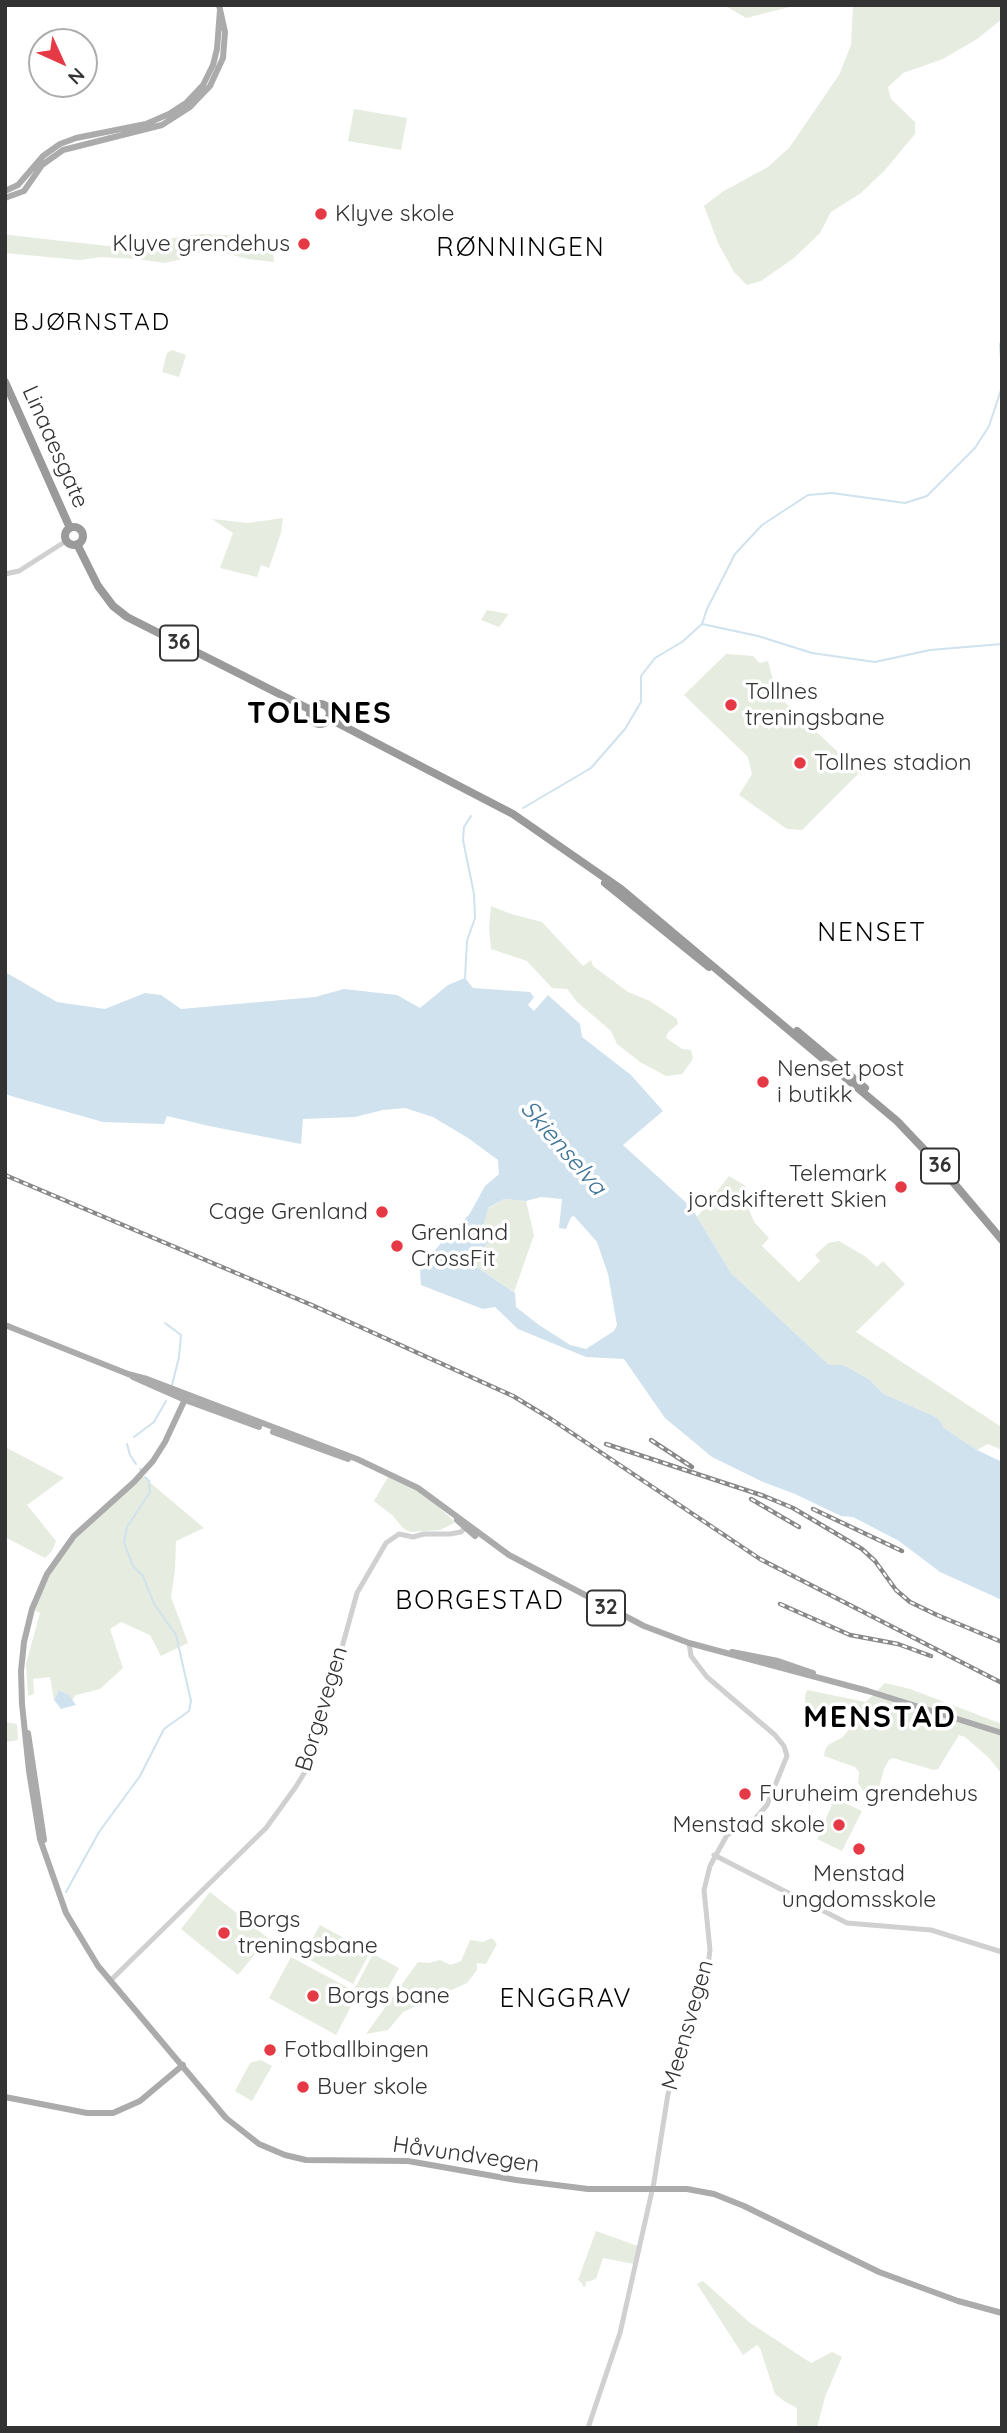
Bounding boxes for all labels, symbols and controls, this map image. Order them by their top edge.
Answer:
north arrow [28,28,98,98]
text: N [63,63,90,90]
place label: Klyve skole [335,200,454,228]
marker: Klyve skole [313,206,329,222]
place label: Klyve grendehus [112,230,290,258]
district label: RØNNINGEN [437,232,605,264]
marker: Klyve grendehus [296,236,312,252]
district label: BJØRNSTAD [14,309,170,337]
street label: Linaaesgate [16,381,94,513]
road number: 36 [160,626,198,660]
place label: Tollnes treningsbane [745,678,885,732]
district label: TOLLNES [248,696,392,732]
marker: Tollnes treningsbane [723,697,739,713]
place label: Tollnes stadion [814,749,972,777]
marker: Tollnes stadion [792,755,808,771]
district label: NENSET [818,917,926,949]
place label: Nenset post i butikk [777,1055,904,1109]
marker: Nenset post i butikk [755,1074,771,1090]
water label: Skienselva [514,1095,612,1201]
road number: 36 [921,1148,959,1184]
place label: Telemark jordskifterett Skien [688,1160,887,1214]
marker: Telemark jordskifterett Skien [893,1179,909,1195]
place label: Cage Grenland [209,1198,368,1226]
marker: Cage Grenland [374,1204,390,1220]
place label: Grenland CrossFit [411,1219,508,1273]
marker: Grenland CrossFit [389,1238,405,1254]
district label: BORGESTAD [396,1585,564,1617]
road number: 32 [587,1590,625,1626]
street label: Borgevegen [290,1643,354,1775]
district label: MENSTAD [804,1700,956,1736]
place label: Furuheim grendehus [759,1780,978,1808]
marker: Furuheim grendehus [737,1786,753,1802]
place label: Menstad skole [672,1811,825,1839]
marker: Menstad skole [831,1817,847,1833]
marker: Menstad ungdomsskole [851,1841,867,1857]
place label: Menstad ungdomsskole [782,1860,936,1914]
place label: Borgs treningsbane [238,1906,378,1960]
marker: Borgs treningsbane [216,1925,232,1941]
street label: Meensvegen [656,1957,720,2093]
place label: Borgs bane [327,1982,450,2010]
district label: ENGGRAV [500,1983,632,2015]
marker: Borgs bane [305,1988,321,2004]
place label: Fotballbingen [284,2036,429,2064]
marker: Fotballbingen [262,2042,278,2058]
place label: Buer skole [317,2073,428,2101]
marker: Buer skole [295,2079,311,2095]
street label: Håvundvegen [391,2131,541,2179]

